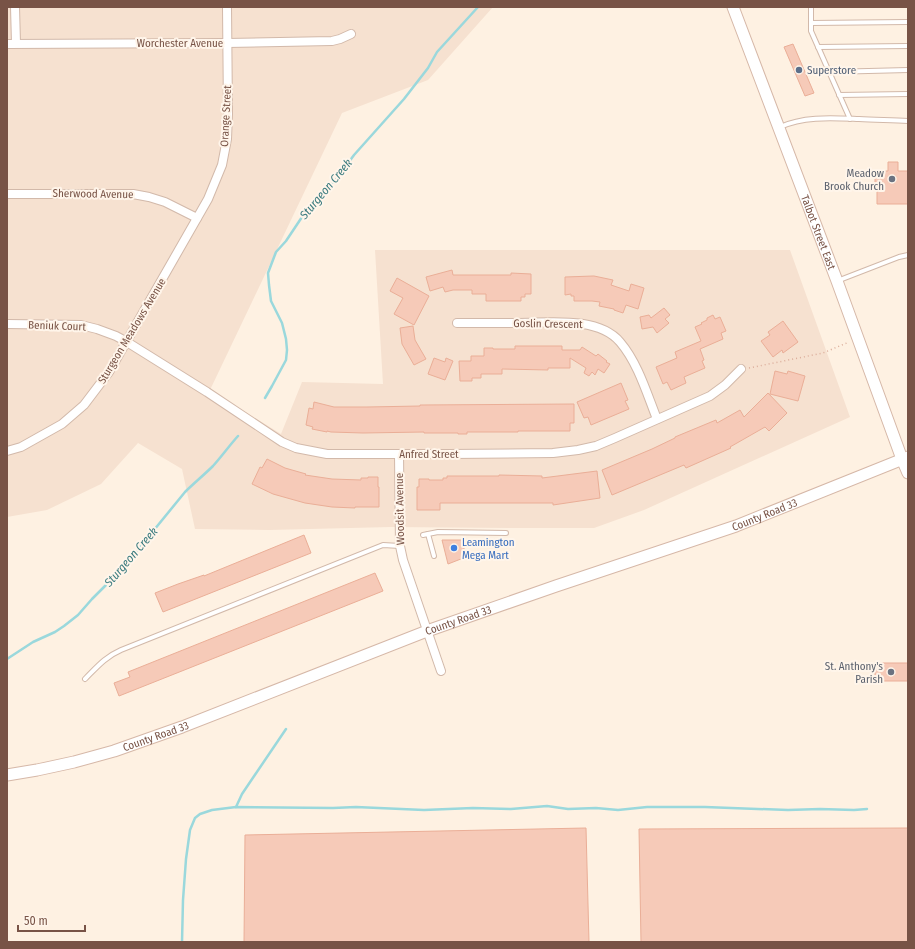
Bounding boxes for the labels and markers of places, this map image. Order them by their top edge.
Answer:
place label: Superstore [807,64,856,77]
marker: Superstore [794,65,804,75]
place label: Meadow Brook Church [824,167,884,193]
marker: Meadow Brook Church [887,174,897,184]
place label: Leamington Mega Mart [462,536,515,562]
marker: Leamington Mega Mart [449,543,459,553]
place label: St. Anthony's Parish [825,660,883,686]
marker: St. Anthony's Parish [886,667,896,677]

